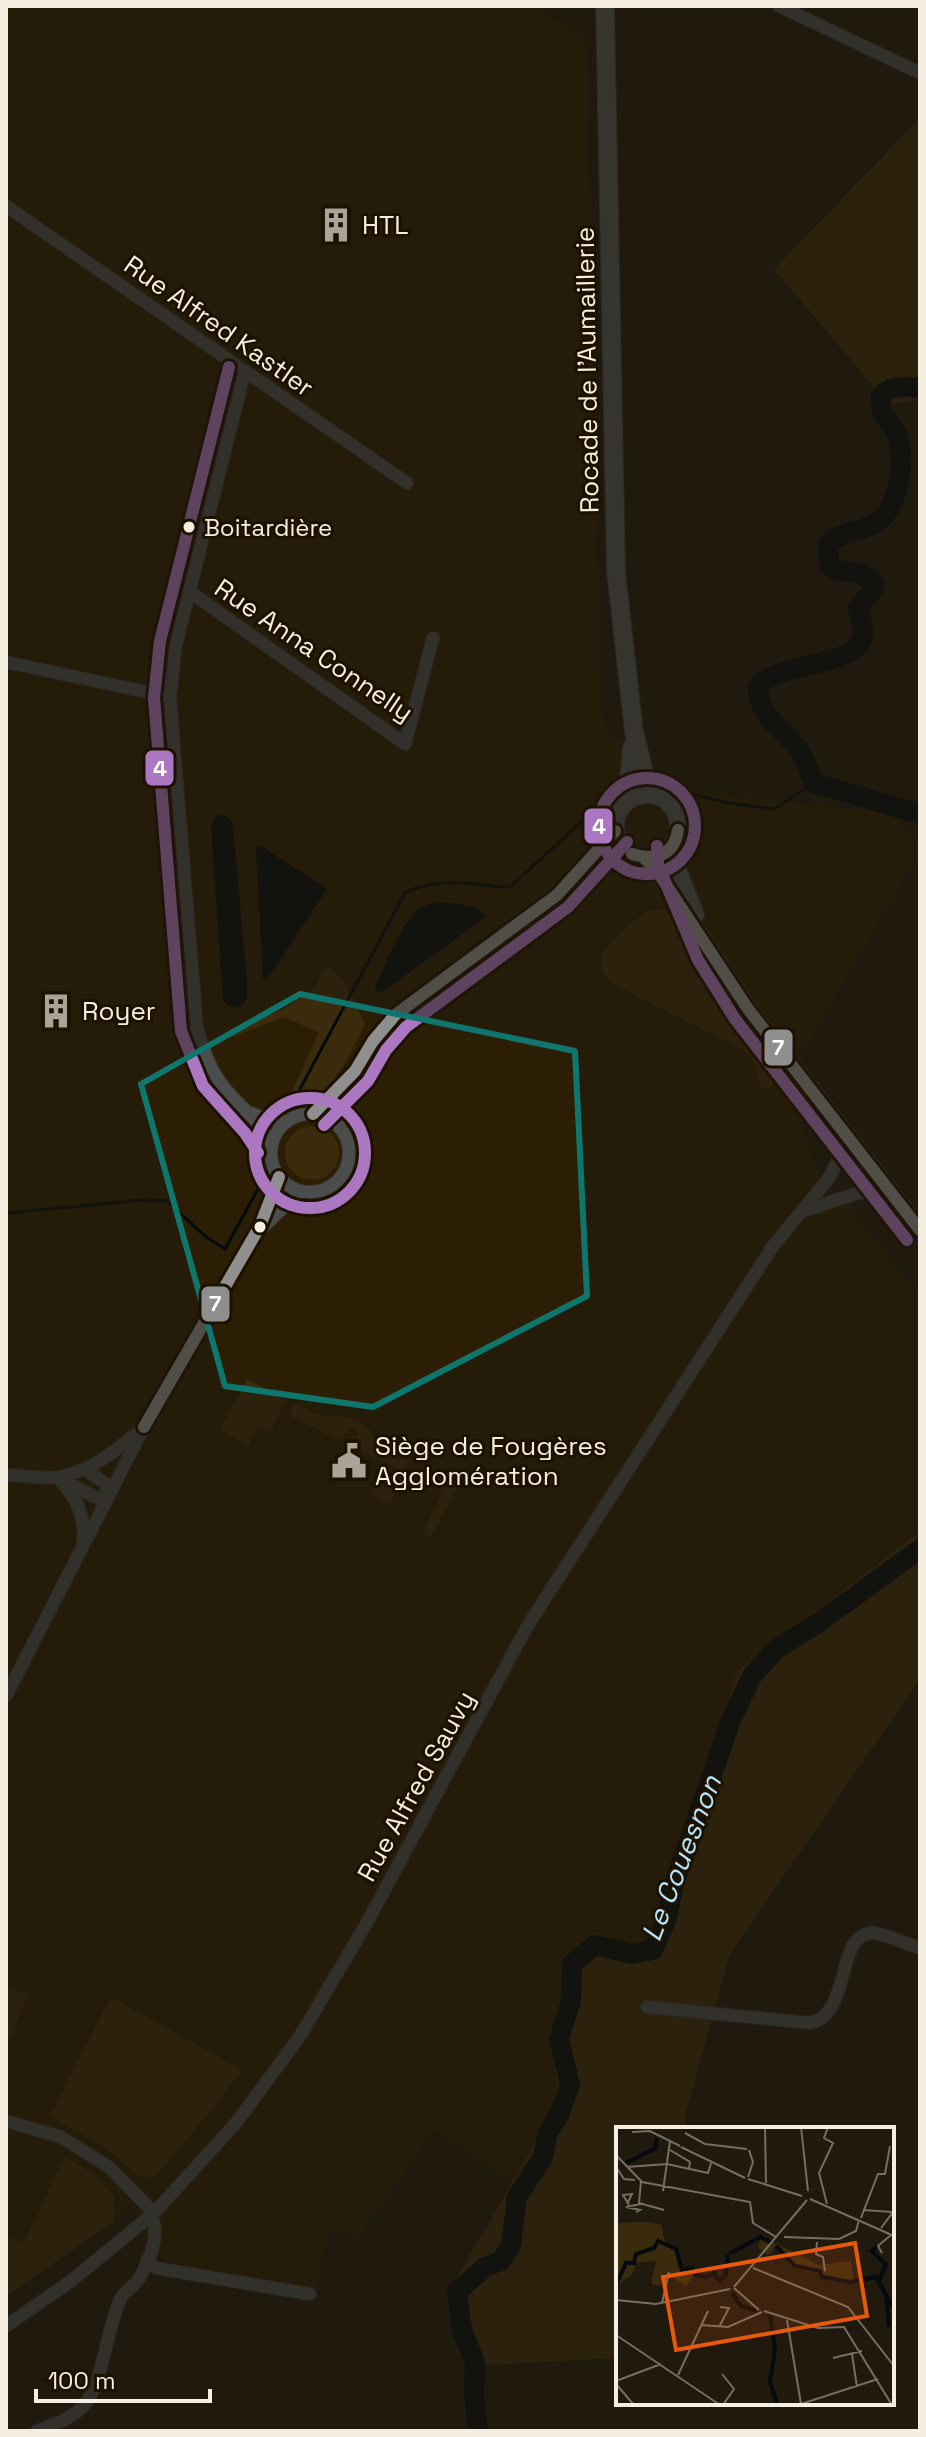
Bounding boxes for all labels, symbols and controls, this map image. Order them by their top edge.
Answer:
building icon: HTL [317,206,355,244]
place label: HTL [362,208,409,242]
street label: Rocade de l'Aumaillerie [568,226,606,514]
street label: Rue Alfred Kastler [117,248,321,404]
place label: Boitardière [204,512,332,543]
marker: Boitardière [181,519,197,535]
street label: Rue Anna Connelly [208,571,420,729]
line badge: 4 [144,749,175,787]
text: 4 [153,754,167,782]
line badge: 4 [583,807,614,845]
text: 4 [592,812,606,840]
building icon: Royer [37,992,75,1030]
place label: Royer [82,994,156,1028]
line badge: 7 [763,1028,794,1067]
text: 7 [772,1033,784,1061]
unlabelled marker [252,1219,268,1235]
line badge: 7 [200,1285,231,1323]
text: 7 [209,1289,221,1317]
place label: Siège de Fougères Agglomération [375,1429,607,1493]
public building icon: Siège de Fougères Agglomération [330,1442,368,1480]
street label: Rue Alfred Sauvy [350,1685,482,1887]
water label: Le Couesnon [633,1769,729,1946]
inset map [616,2127,894,2405]
scale bar [36,2353,210,2403]
text: 100 m [48,2365,116,2396]

